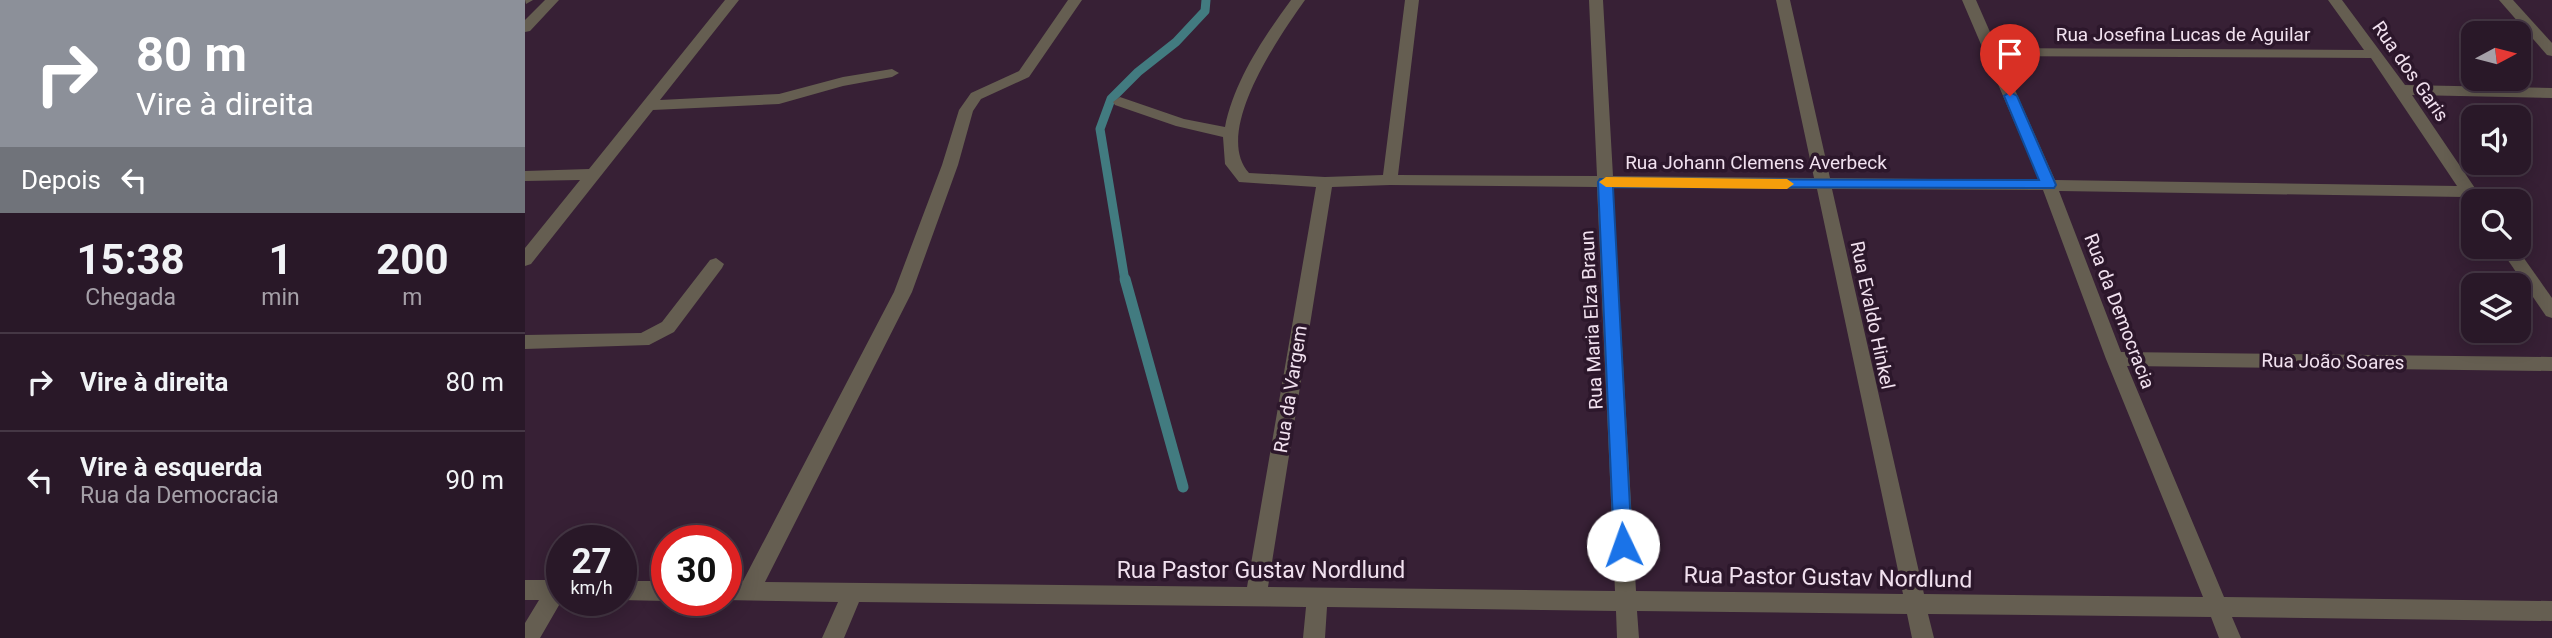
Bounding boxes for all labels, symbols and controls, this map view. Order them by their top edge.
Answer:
street label: Rua dos Garis [2367,17,2454,126]
north arrow [2461,21,2531,91]
map controls [2461,21,2531,343]
street label: Rua Josefina Lucas de Aguilar [2056,23,2311,46]
pin [1980,24,2040,96]
text: 80 m [136,26,247,83]
icon: right [21,28,112,119]
icon: arrive [1991,35,2029,73]
text: Vire à direita [136,85,314,123]
button: sound [2461,105,2531,175]
street label: Rua Johann Clemens Averbeck [1625,151,1887,174]
icon: left [115,161,153,199]
text: Depois [21,165,101,195]
button: search [2461,189,2531,259]
street label: Rua Maria Elza Braun [1575,230,1608,410]
street label: Rua da Democracia [2079,230,2160,392]
text: 15:38 [77,235,185,284]
text: 1 [268,235,293,284]
text: 200 [376,235,449,284]
street label: Rua Evaldo Hinkel [1846,239,1899,391]
button: layers [2461,273,2531,343]
text: Chegada [85,284,176,311]
text: min [261,284,300,311]
text: m [402,284,422,311]
street label: Rua da Vargem [1269,324,1312,454]
street label: Rua João Soares [2261,349,2405,374]
icon: right [21,363,59,401]
text: Vire à direita [80,367,228,397]
text: 80 m [446,367,504,397]
text: Vire à esquerda [80,452,263,482]
icon: left [21,461,59,499]
text: 90 m [446,465,504,495]
text: Rua da Democracia [80,482,279,509]
position arrow [1586,508,1660,582]
speed limit sign: 30 [651,525,742,616]
text: 27 [571,541,612,582]
street label: Rua Pastor Gustav Nordlund [1117,557,1405,584]
street label: Rua Pastor Gustav Nordlund [1683,561,1973,594]
text: km/h [570,577,613,598]

